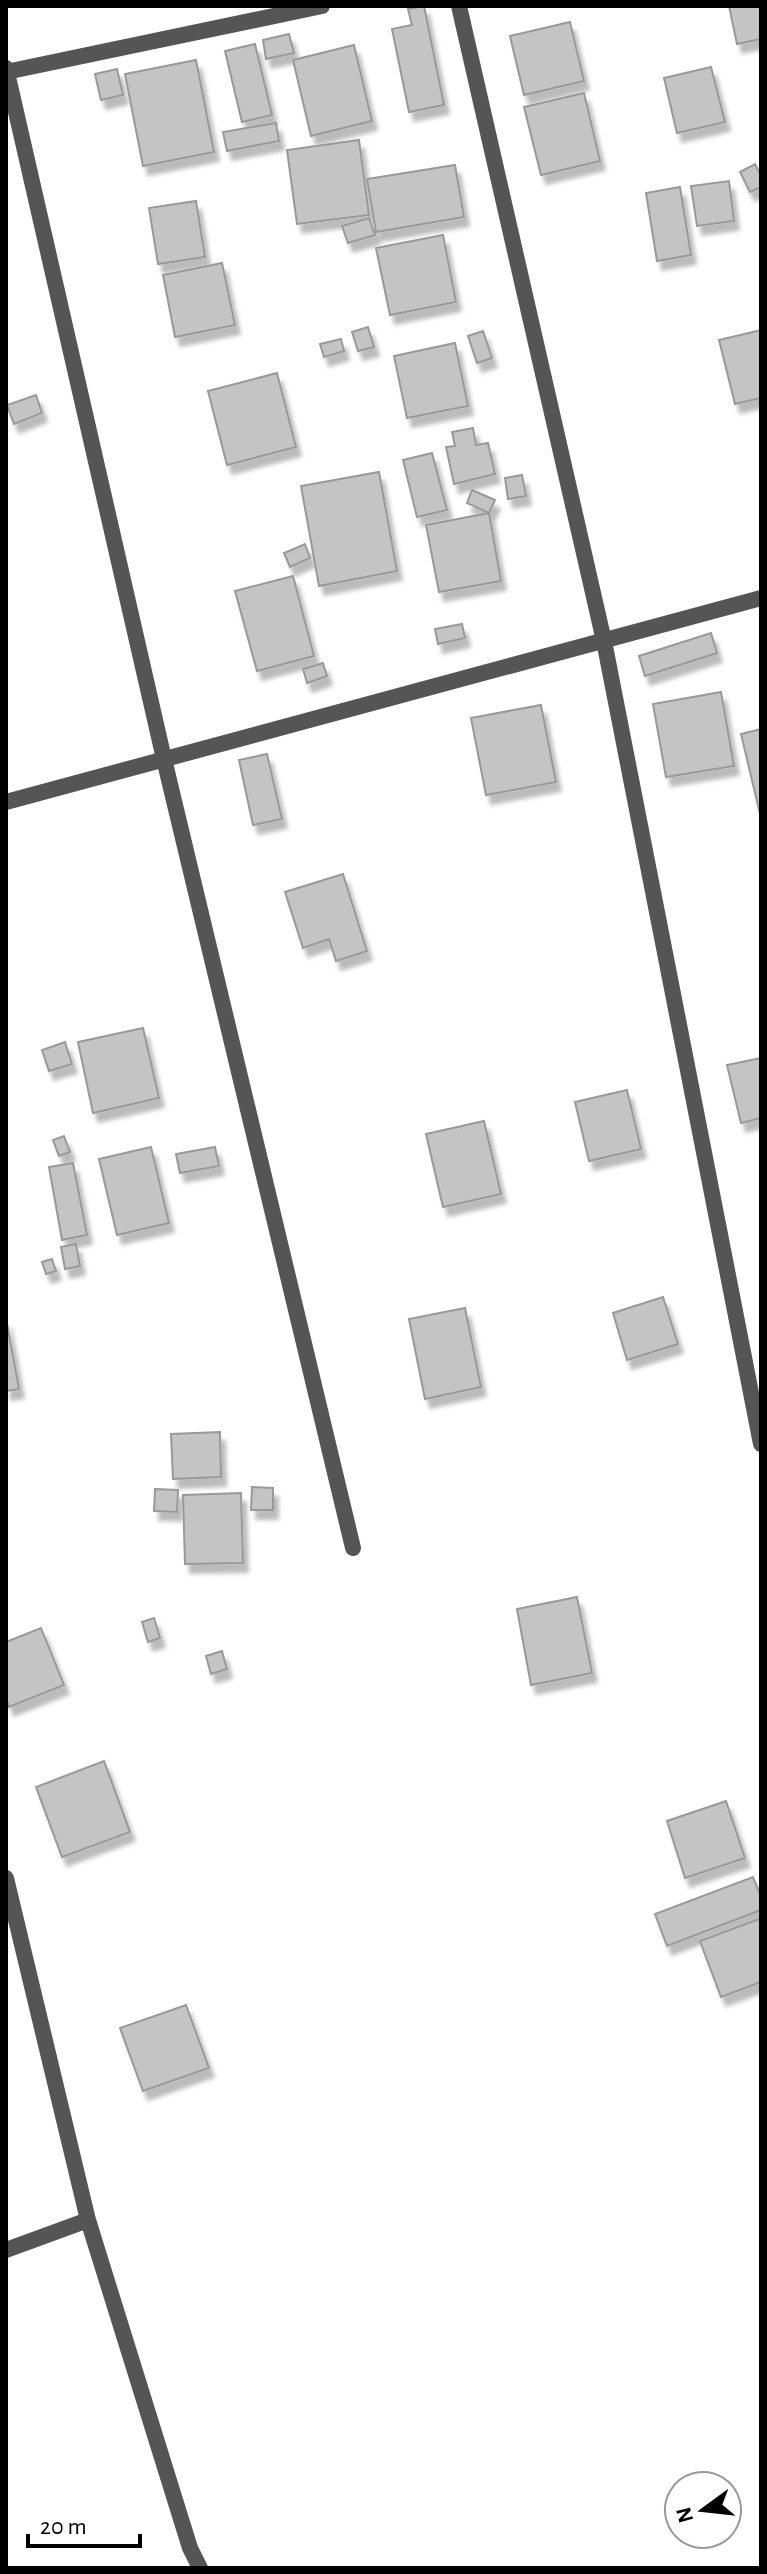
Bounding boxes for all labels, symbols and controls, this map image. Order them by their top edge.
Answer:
north arrow [663,2470,743,2550]
scale bar [28,2498,140,2548]
text: N [672,2505,697,2525]
text: 20 m [40,2515,87,2539]

